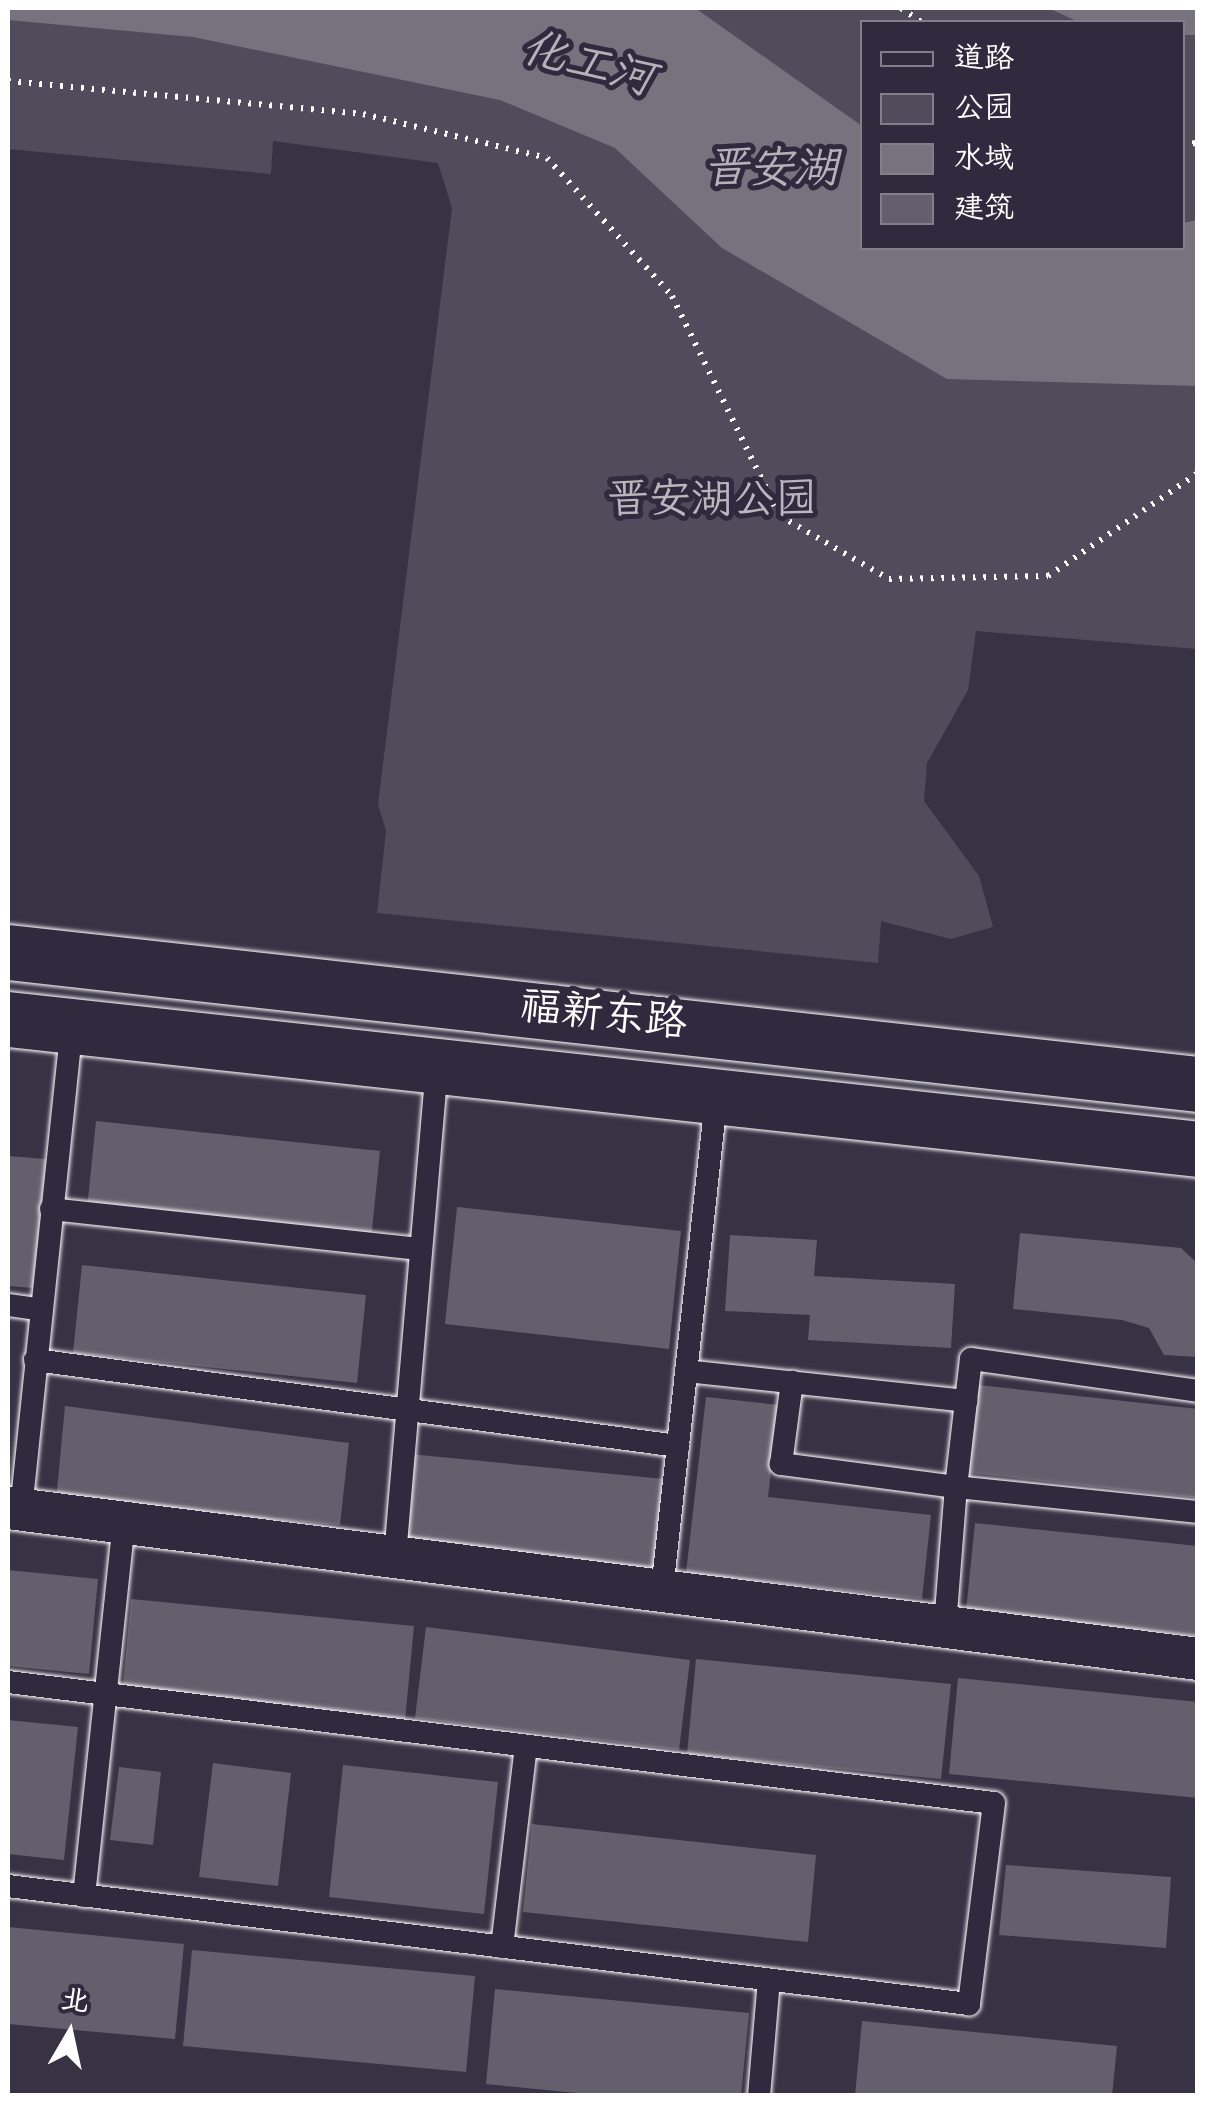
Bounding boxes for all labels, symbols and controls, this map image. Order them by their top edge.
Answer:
legend [860,20,1185,250]
water label: 化工河 [515,23,659,111]
text: 道路 [954,38,1014,82]
text: 公园 [954,88,1014,132]
text: 水域 [954,138,1014,182]
water label: 晋安湖 [704,145,838,199]
text: 建筑 [954,188,1014,232]
park label: 晋安湖公园 [607,477,817,527]
street label: 福新东路 [517,983,689,1051]
text: 北 [58,1980,92,2025]
north arrow [20,1983,120,2083]

